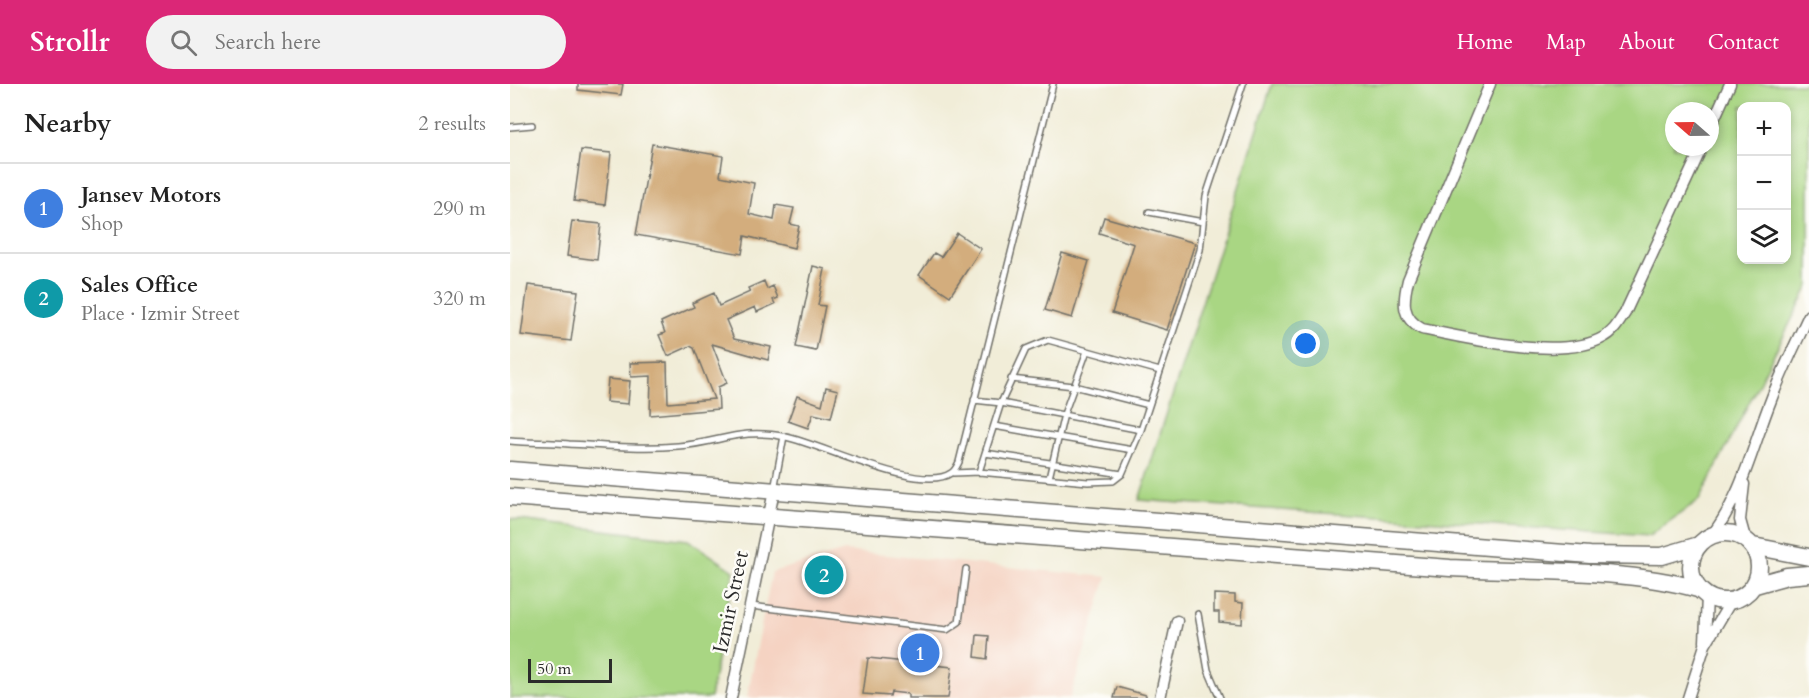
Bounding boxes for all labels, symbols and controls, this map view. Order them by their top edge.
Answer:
search box [146,15,566,69]
text: Strollr [30,23,110,61]
icon: search [167,26,200,59]
text: Search here [215,27,321,57]
text: Home [1457,28,1513,57]
text: Map [1546,28,1586,57]
text: About [1619,28,1675,57]
text: Contact [1708,28,1779,57]
north arrow [1665,102,1719,156]
map controls [1737,102,1791,264]
button: + [1737,102,1791,156]
text: Nearby [24,106,112,141]
text: 2 results [418,110,486,137]
button: − [1737,156,1791,210]
text: Jansev Motors [81,180,221,210]
text: 1 [38,195,49,222]
text: 290 m [433,195,486,222]
text: Shop [81,210,123,237]
button: layers [1737,210,1791,264]
text: Sales Office [81,270,198,300]
text: 2 [38,285,49,312]
text: 320 m [433,285,486,312]
text: Place · Izmir Street [81,300,240,327]
your location [1291,329,1320,358]
street label: Izmir Street [706,548,756,656]
pin: 2 [804,552,844,598]
pin: 1 [900,630,940,676]
scale bar [528,656,612,684]
text: 50 m [537,658,571,680]

